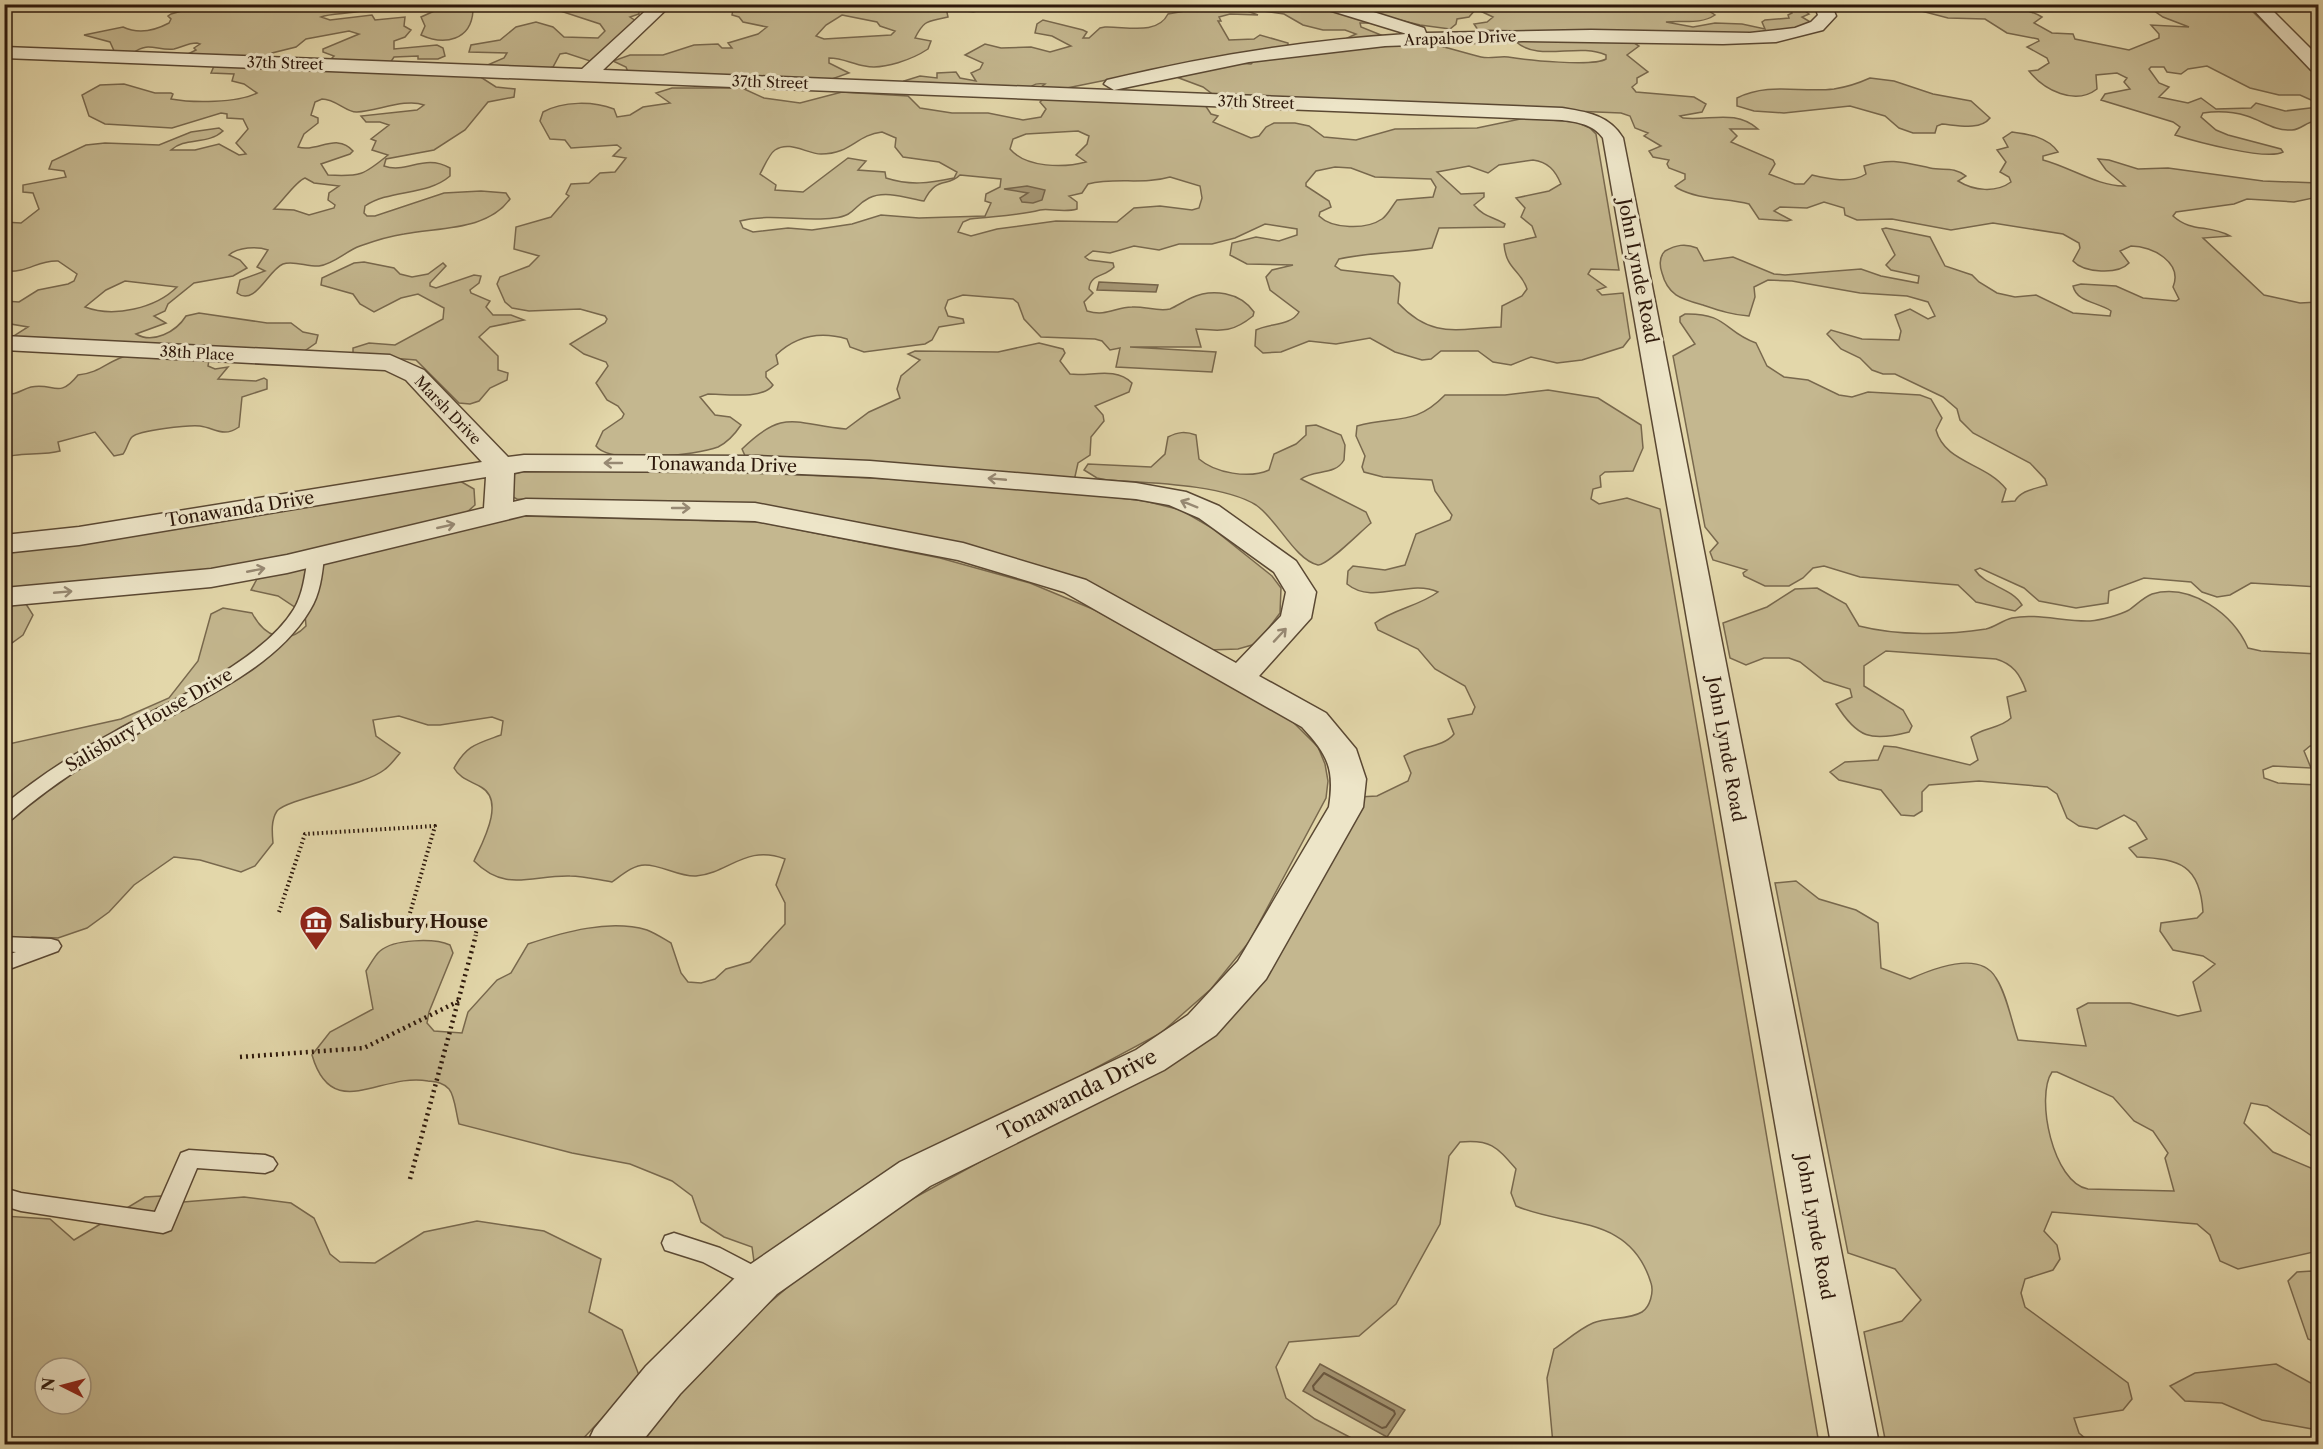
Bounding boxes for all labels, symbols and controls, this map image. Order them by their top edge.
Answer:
street label: Arapahoe Drive [1403,27,1517,49]
street label: 37th Street [246,52,324,74]
street label: 37th Street [731,71,809,93]
street label: 37th Street [1217,91,1295,113]
street label: John Lynde Road [1613,194,1663,345]
street label: 38th Place [159,342,235,364]
street label: Marsh Drive [411,372,485,448]
street label: Tonawanda Drive [647,453,797,477]
one-way arrow [604,458,624,469]
one-way arrow [987,473,1007,484]
street label: Tonawanda Drive [164,486,316,532]
one-way arrow [1181,498,1199,509]
one-way arrow [671,502,691,514]
one-way arrow [437,519,456,531]
one-way arrow [246,564,266,575]
one-way arrow [52,586,72,597]
one-way arrow [1273,628,1287,643]
street label: Salisbury House Drive [62,663,236,777]
street label: John Lynde Road [1702,672,1750,823]
museum icon: Salisbury House [298,904,334,951]
place label: Salisbury House [339,911,488,933]
street label: Tonawanda Drive [993,1043,1161,1145]
street label: John Lynde Road [1791,1150,1839,1301]
north arrow [33,1356,93,1416]
text: N [37,1376,59,1392]

